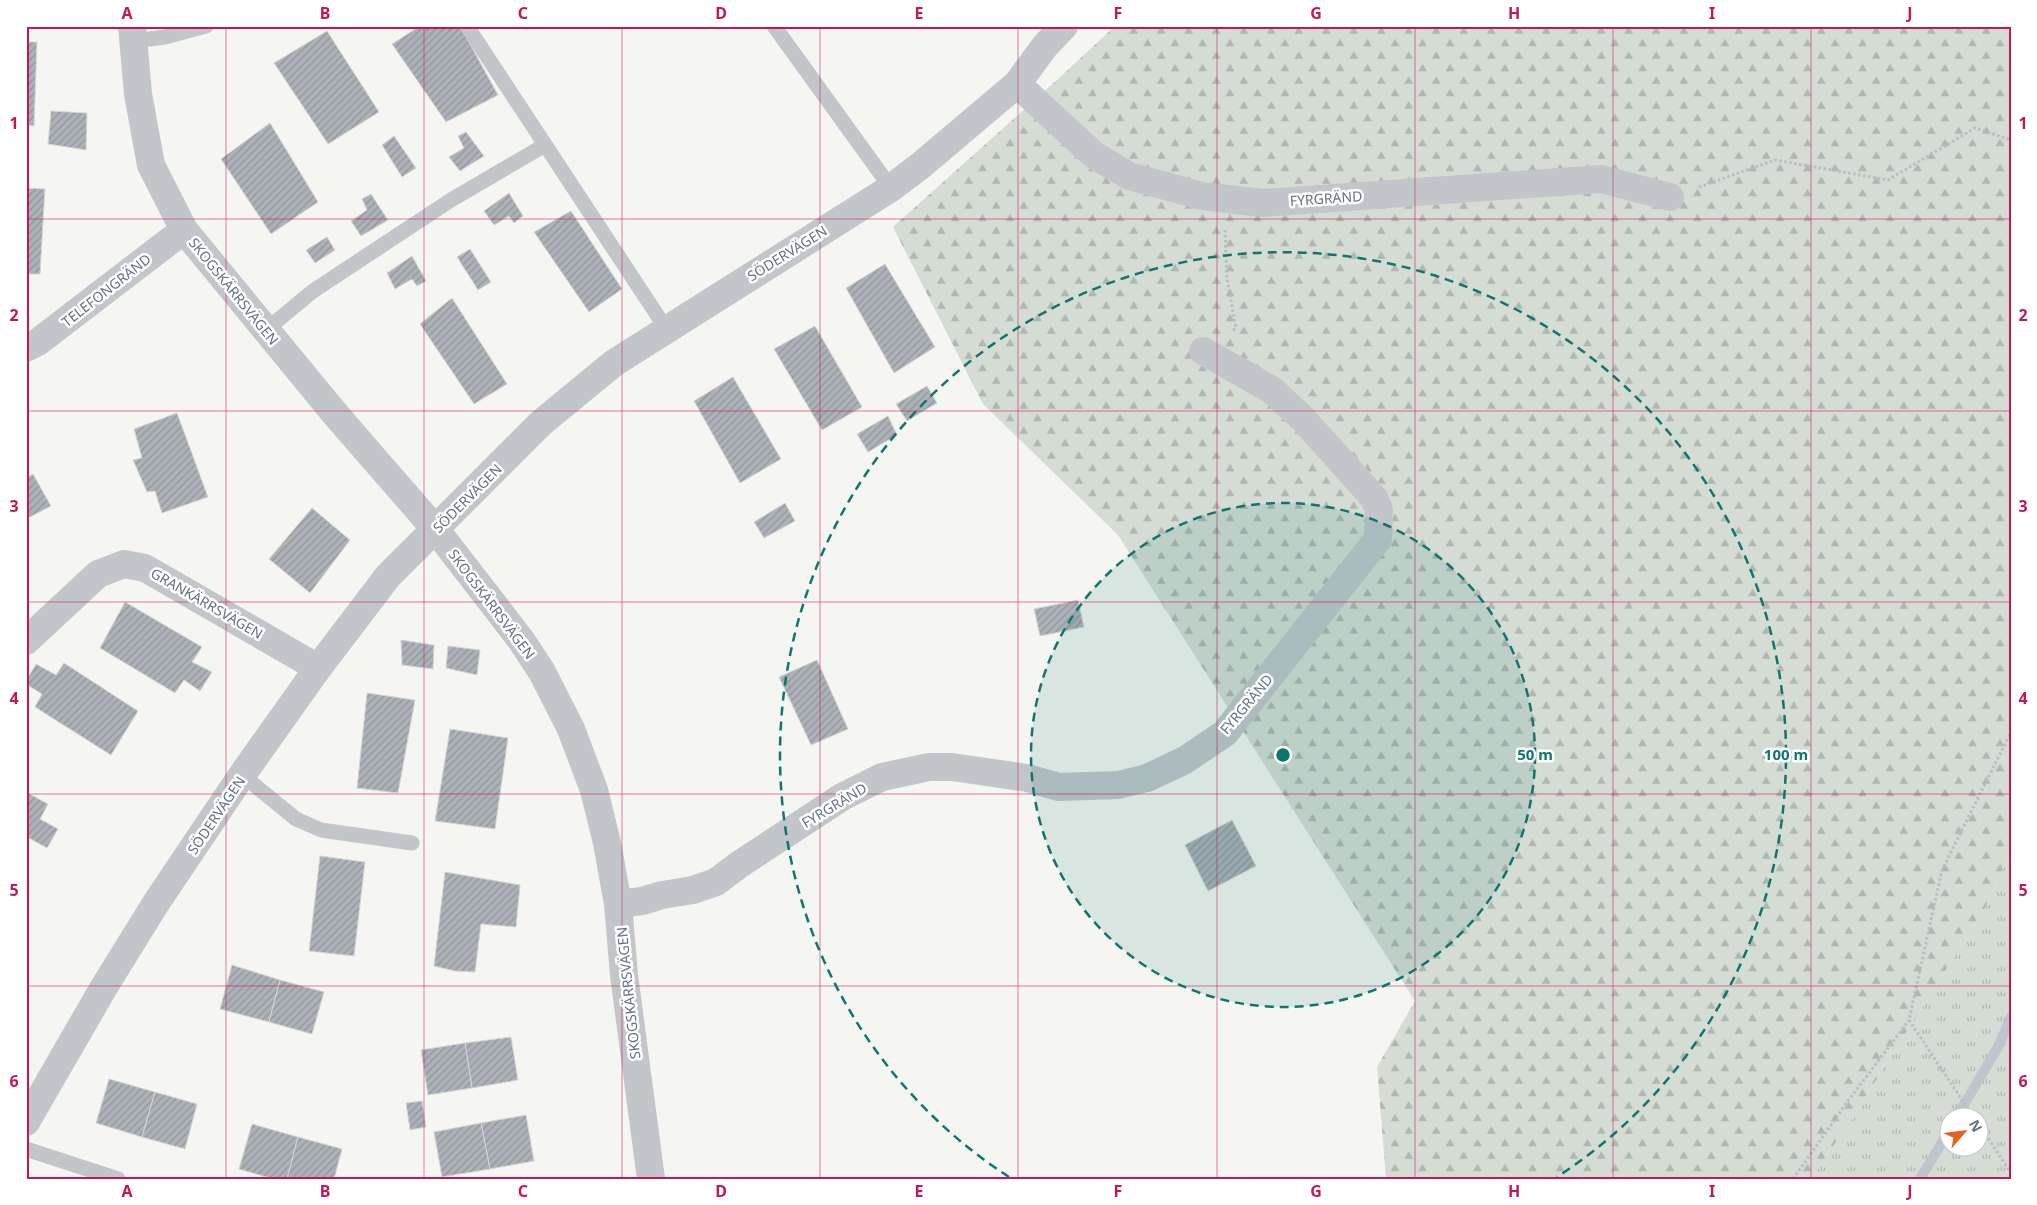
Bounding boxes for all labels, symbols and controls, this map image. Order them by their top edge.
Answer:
text: A [121,2,133,24]
text: B [320,2,330,24]
text: C [518,2,528,24]
text: D [715,2,727,24]
text: E [915,2,924,24]
text: F [1114,2,1122,24]
text: G [1310,2,1322,24]
text: H [1508,2,1520,24]
text: I [1709,2,1715,24]
text: J [1905,2,1913,24]
text: 1 [9,112,19,134]
text: 1 [2018,112,2028,134]
street label: FYRGRÄND [1289,186,1363,210]
street label: SÖDERVÄGEN [744,221,830,285]
street label: SKOGSKÄRRSVÄGEN [185,233,283,349]
street label: TELEFONGRÄND [58,249,154,331]
text: 2 [9,304,19,326]
text: 2 [2018,304,2028,326]
street label: SÖDERVÄGEN [428,459,506,537]
text: 3 [9,495,19,517]
text: 3 [2018,495,2028,517]
street label: SKOGSKÄRRSVÄGEN [444,545,540,663]
street label: GRANKÄRRSVÄGEN [148,563,266,643]
street label: FYRGRÄND [1215,670,1277,738]
text: 4 [9,687,19,709]
text: 4 [2018,687,2028,709]
text: 50 m [1517,744,1553,764]
text: 100 m [1764,744,1808,764]
centre of rings [1274,746,1292,764]
street label: SÖDERVÄGEN [183,772,249,858]
street label: FYRGRÄND [798,778,870,832]
text: 5 [9,879,19,901]
text: 5 [2018,879,2028,901]
street label: SKOGSKÄRRSVÄGEN [612,926,644,1060]
text: 6 [9,1070,19,1092]
text: 6 [2018,1070,2028,1092]
north arrow [1940,1108,1990,1158]
text: N [1965,1116,1987,1135]
text: A [121,1180,133,1202]
text: B [320,1180,330,1202]
text: C [518,1180,528,1202]
text: D [715,1180,727,1202]
text: E [915,1180,924,1202]
text: F [1114,1180,1122,1202]
text: G [1310,1180,1322,1202]
text: H [1508,1180,1520,1202]
text: I [1709,1180,1715,1202]
text: J [1905,1180,1913,1202]

